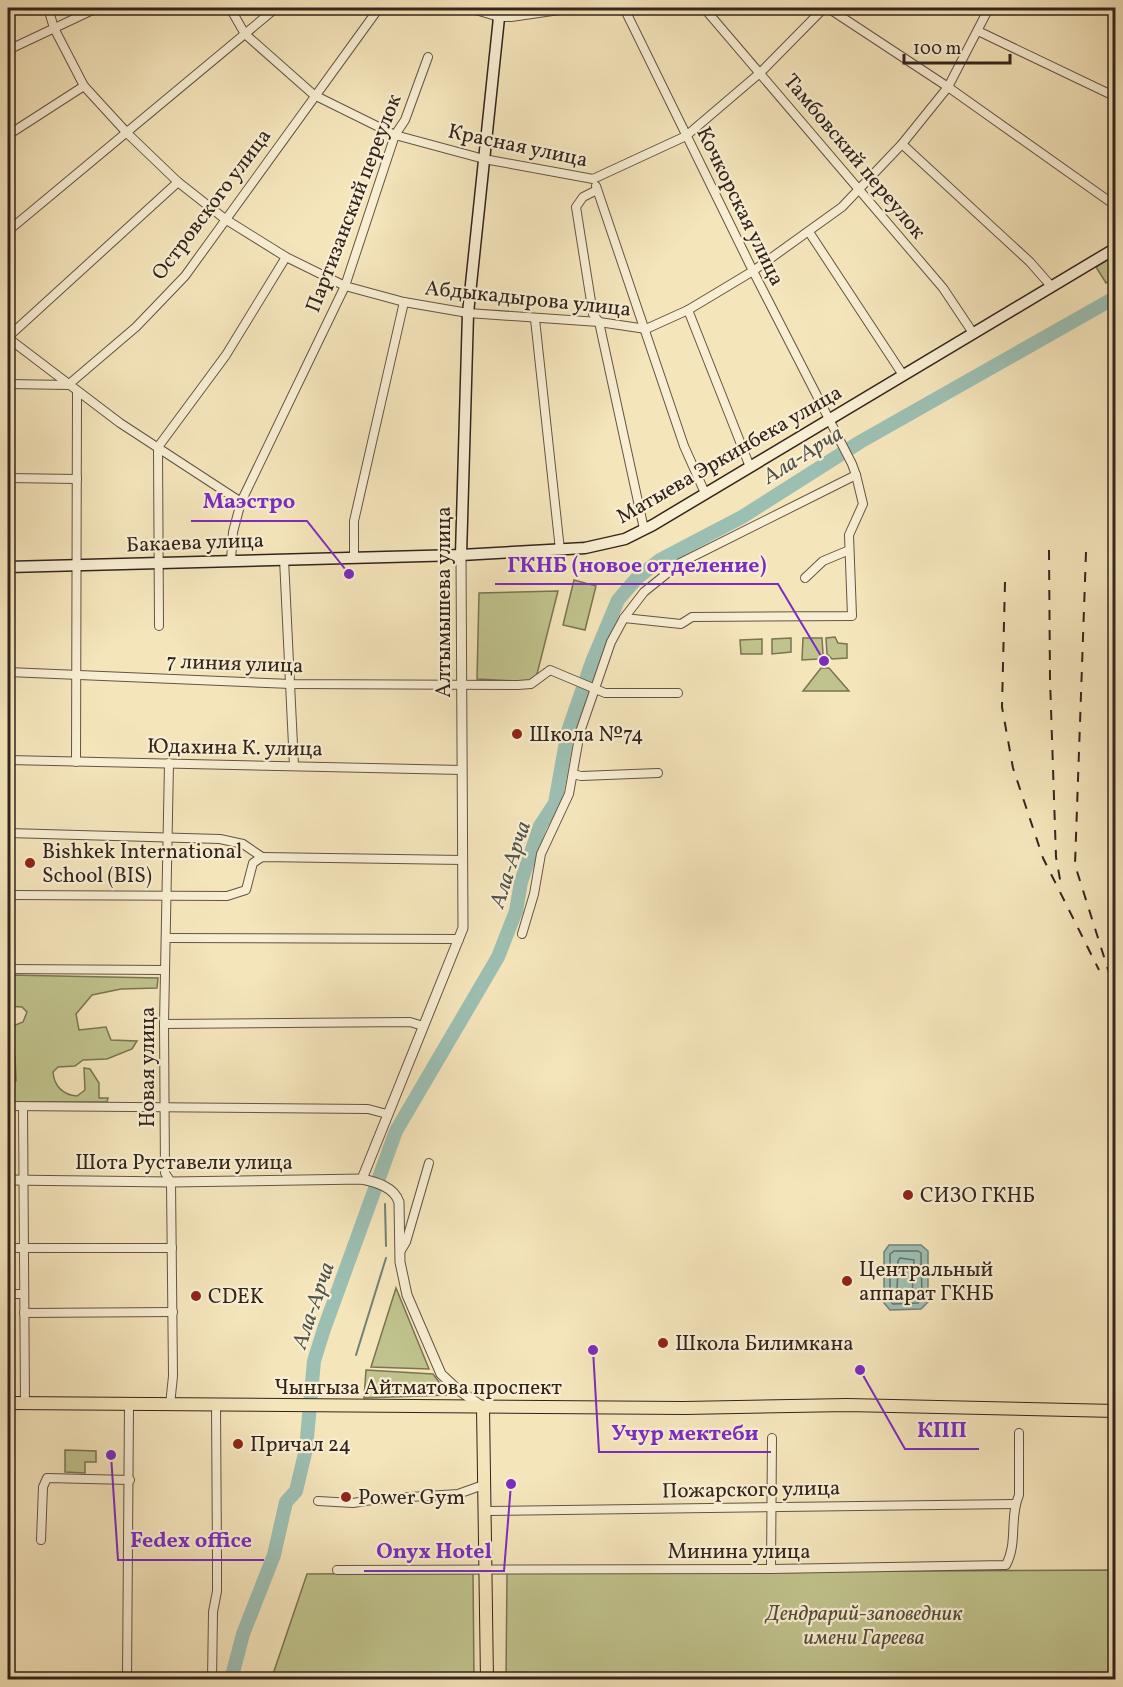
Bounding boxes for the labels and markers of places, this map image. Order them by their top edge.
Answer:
callout: Маэстро [191,481,307,521]
callout: ГКНБ (новое отделение) [495,544,778,584]
place label: Школа №74 [529,721,644,750]
marker: Школа №74 [510,727,524,741]
place label: Bishkek International School (BIS) [42,838,242,891]
marker: Bishkek International School (BIS) [23,856,37,870]
place label: СИЗО ГКНБ [920,1182,1035,1211]
marker: СИЗО ГКНБ [901,1188,915,1202]
place label: Центральный аппарат ГКНБ [859,1256,994,1309]
marker: Центральный аппарат ГКНБ [840,1274,854,1288]
place label: CDEK [208,1283,264,1312]
marker: CDEK [189,1289,203,1303]
place label: Школа Билимкана [675,1330,854,1359]
marker: Школа Билимкана [656,1336,670,1350]
callout: КПП [905,1409,979,1449]
callout: Учур мектеби [599,1412,771,1452]
place label: Причал 24 [250,1431,351,1460]
marker: Причал 24 [231,1437,245,1451]
place label: Power Gym [358,1484,465,1513]
marker: Power Gym [339,1490,353,1504]
callout: Fedex office [118,1520,264,1560]
callout: Onyx Hotel [364,1531,504,1571]

